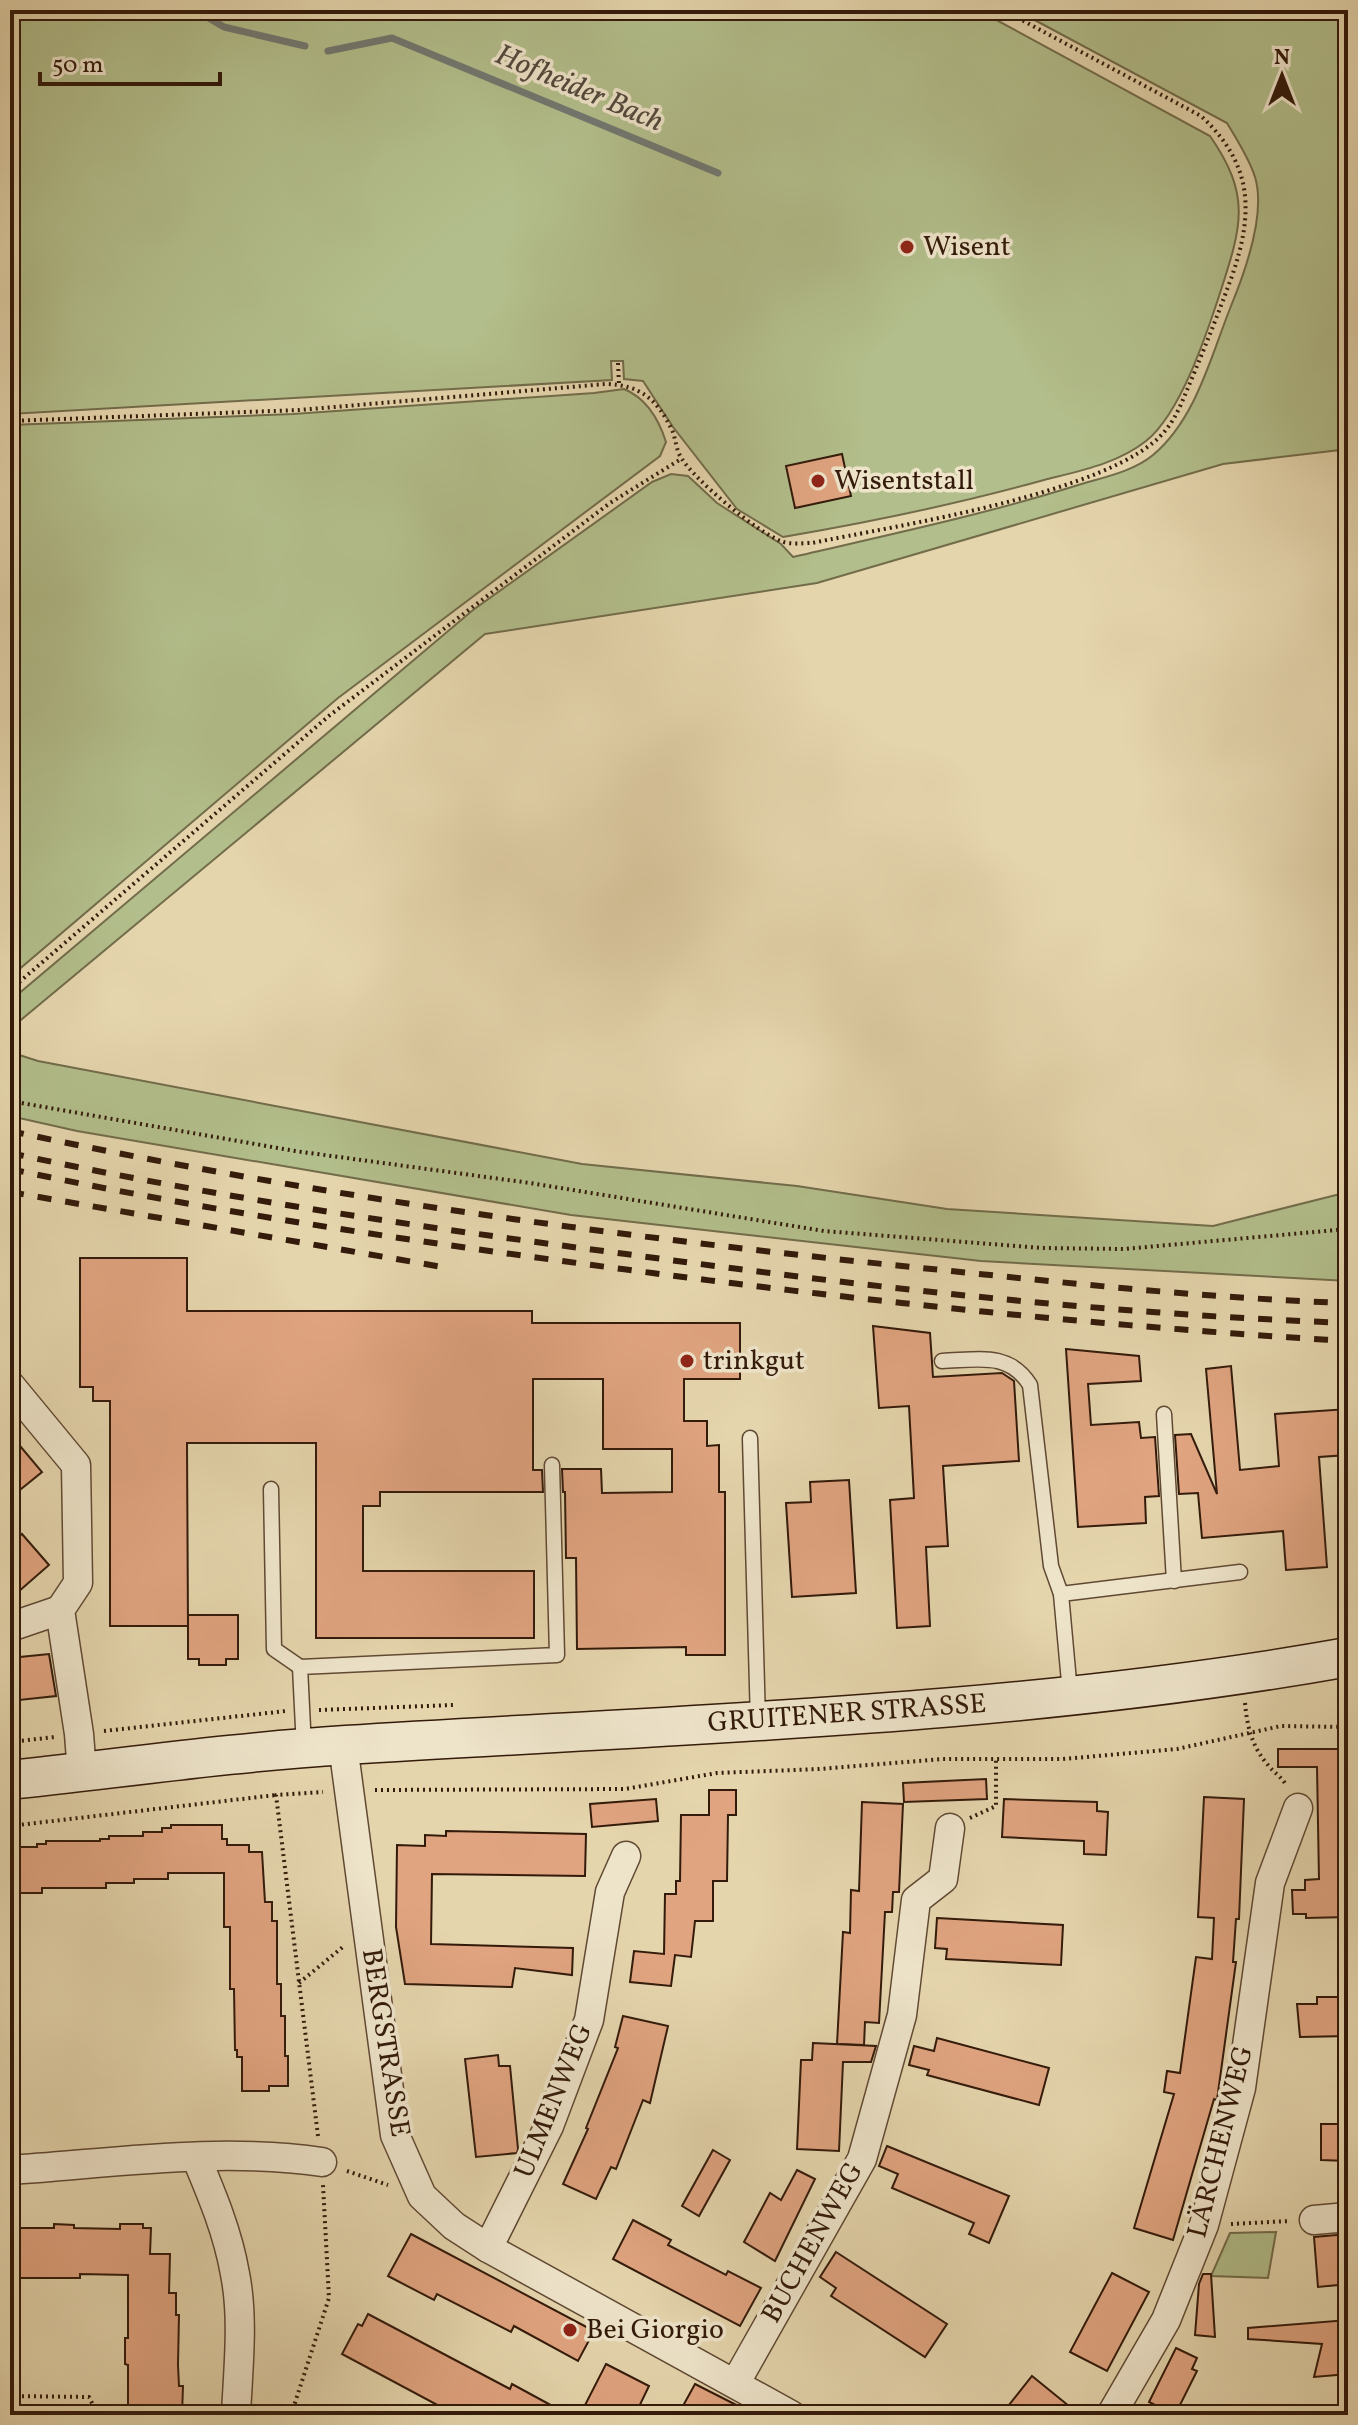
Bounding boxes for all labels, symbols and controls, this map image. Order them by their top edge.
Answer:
water label: Hofheider Bach [488,35,670,143]
scale bar [40,36,220,86]
north arrow [1242,36,1322,116]
text: N [1274,43,1290,74]
text: 50 m [52,49,104,83]
place label: Wisent [923,228,1010,267]
marker: Wisent [898,238,916,256]
place label: Wisentstall [834,462,974,501]
marker: Wisentstall [809,472,827,490]
place label: trinkgut [703,1342,805,1381]
marker: trinkgut [678,1352,696,1370]
street label: GRUITENER STRASSE [706,1685,988,1743]
street label: BERGSTRASSE [351,1946,419,2140]
street label: ULMENWEG [505,2018,603,2184]
street label: LÄRCHENWEG [1178,2042,1264,2242]
street label: BUCHENWEG [753,2155,873,2331]
place label: Bei Giorgio [586,2311,724,2350]
marker: Bei Giorgio [561,2321,579,2339]

